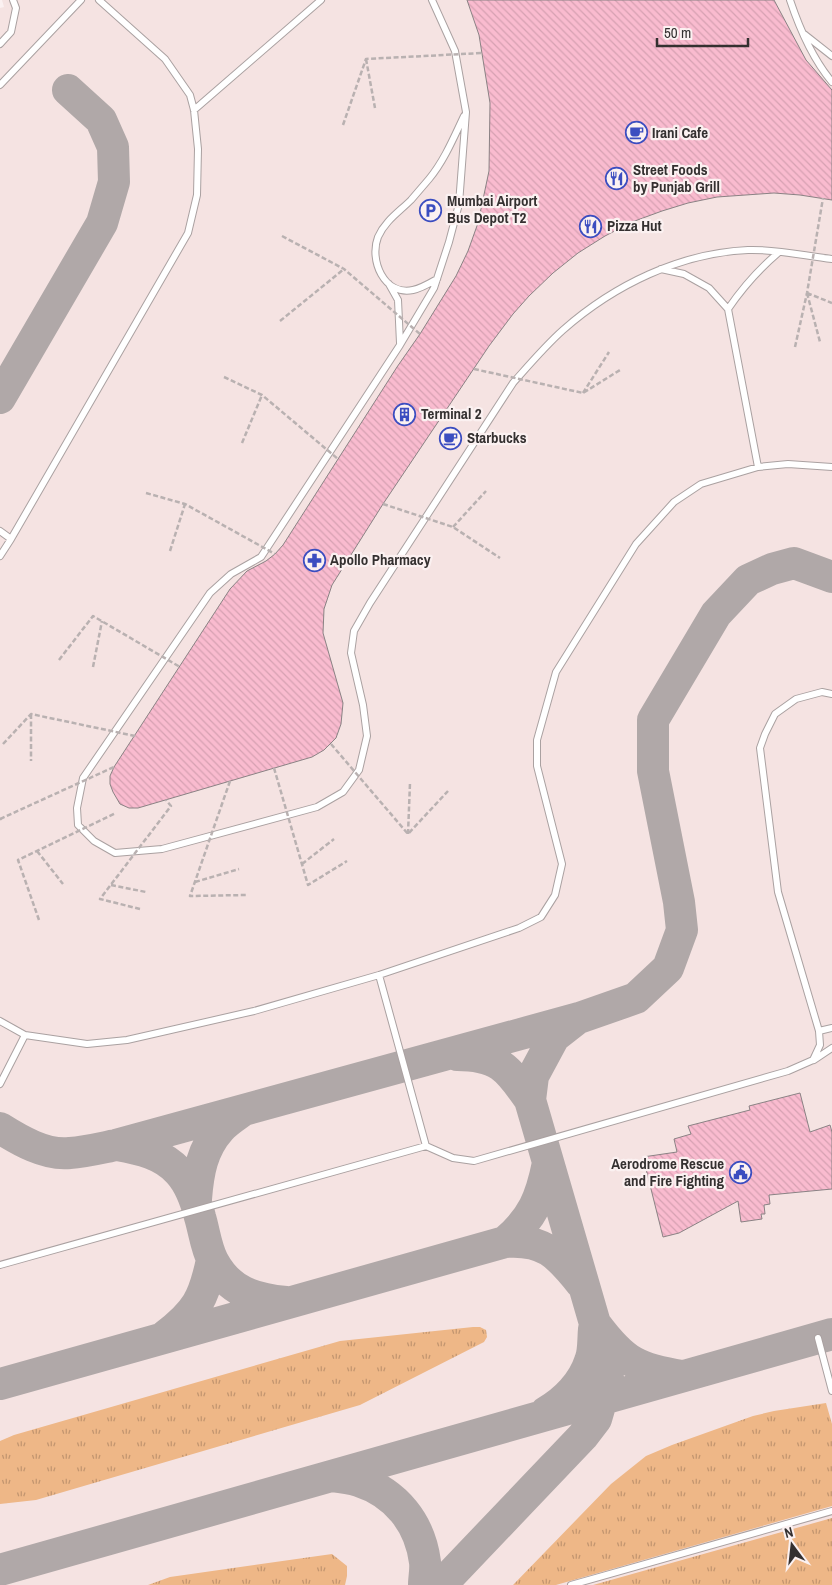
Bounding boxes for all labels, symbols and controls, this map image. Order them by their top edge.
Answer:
scale bar [657,15,748,47]
text: 50 m [664,22,691,43]
cafe icon: Irani Cafe [624,121,648,145]
place label: Irani Cafe [652,122,708,143]
place label: Street Foods by Punjab Grill [633,159,720,197]
restaurant icon: Street Foods by Punjab Grill [605,167,629,191]
place label: Mumbai Airport Bus Depot T2 [447,190,537,228]
parking icon: Mumbai Airport Bus Depot T2 [419,198,443,222]
restaurant icon: Pizza Hut [579,214,603,238]
place label: Pizza Hut [607,215,662,236]
building icon: Terminal 2 [393,402,417,426]
place label: Terminal 2 [421,403,482,424]
cafe icon: Starbucks [439,426,463,450]
place label: Starbucks [467,427,527,448]
pharmacy icon: Apollo Pharmacy [302,548,326,572]
place label: Apollo Pharmacy [330,549,431,570]
place label: Aerodrome Rescue and Fire Fighting [611,1153,724,1191]
public building icon: Aerodrome Rescue and Fire Fighting [728,1161,752,1185]
north arrow [767,1520,817,1570]
text: N [782,1523,795,1542]

